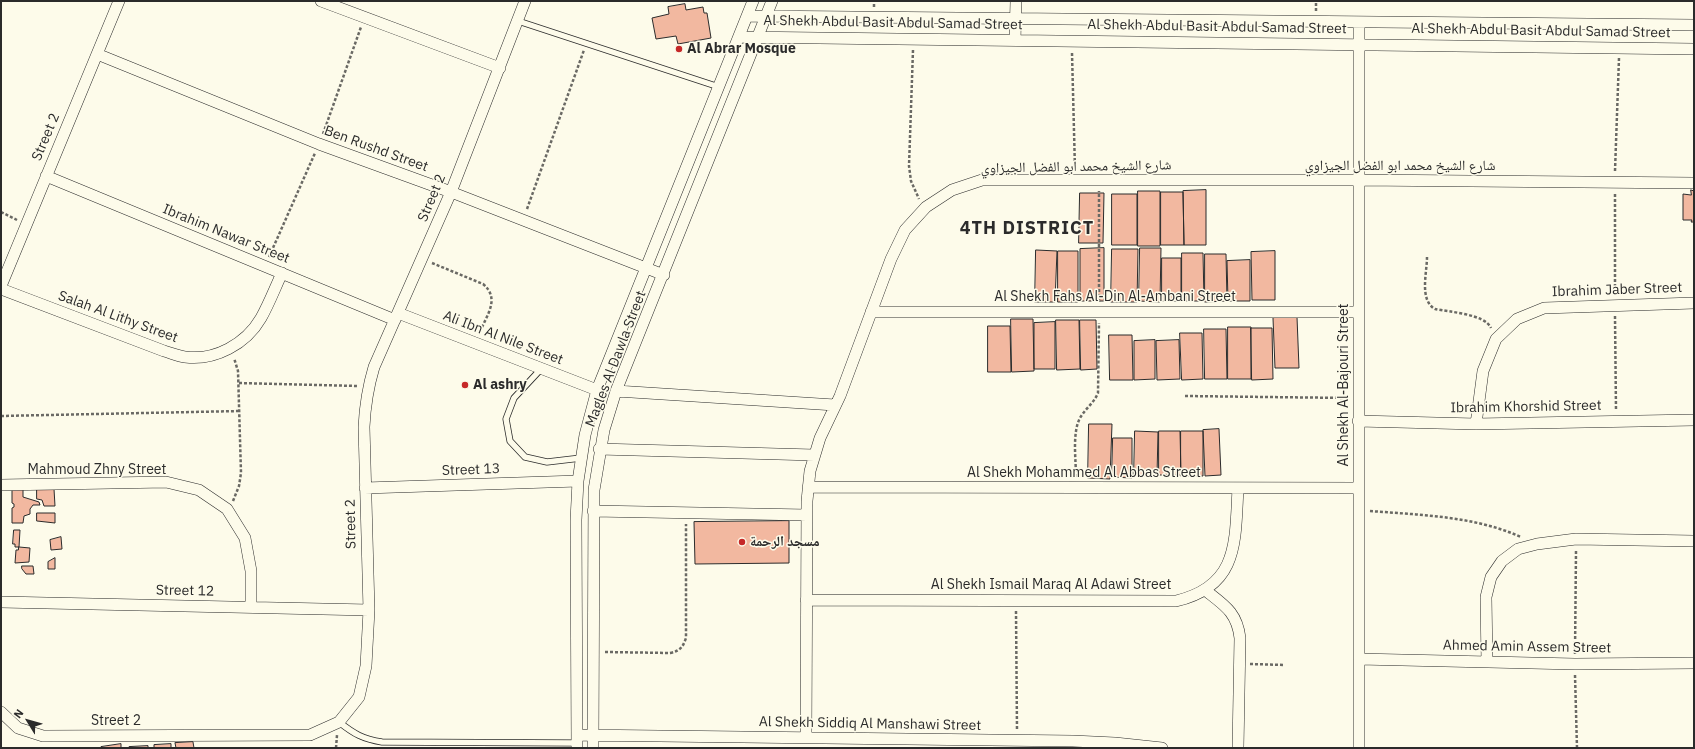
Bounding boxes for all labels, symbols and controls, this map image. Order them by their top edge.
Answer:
street label: Al Shekh Abdul Basit Abdul Samad Street [763,12,1023,34]
street label: Al Shekh Abdul Basit Abdul Samad Street [1087,16,1347,38]
street label: Al Shekh Abdul Basit Abdul Samad Street [1411,20,1671,42]
place label: Al Abrar Mosque [687,41,796,57]
marker: Al Abrar Mosque [674,44,684,54]
street label: Street 2 [28,111,64,163]
street label: Ben Rushd Street [322,122,430,176]
street label: شارع الشيخ محمد ابو الفضل الجيزاوي [981,157,1171,177]
street label: شارع الشيخ محمد ابو الفضل الجيزاوي [1305,158,1495,174]
street label: Street 2 [414,172,450,224]
street label: Ibrahim Nawar Street [160,201,292,267]
district label: 4TH DISTRICT [960,218,1094,240]
street label: Ibrahim Jaber Street [1551,279,1683,301]
street label: Salah Al Lithy Street [56,288,180,346]
street label: Magles Al Dawla Street [582,289,650,429]
street label: Al Shekh Fahs Al-Din Al-Ambani Street [994,289,1236,305]
street label: Al Shekh Al-Bajouri Street [1336,304,1352,466]
street label: Ali Ibn Al Nile Street [441,307,565,369]
place label: Al ashry [473,377,527,393]
marker: Al ashry [460,380,470,390]
street label: Ibrahim Khorshid Street [1450,397,1602,417]
street label: Street 13 [441,461,501,479]
street label: Mahmoud Zhny Street [28,462,166,478]
street label: Al Shekh Mohammed Al Abbas Street [967,465,1201,481]
street label: Street 2 [342,499,360,549]
place label: مسجد الرحمة [750,534,820,550]
marker: مسجد الرحمة [737,537,747,547]
street label: Al Shekh Ismail Maraq Al Adawi Street [931,577,1171,593]
street label: Street 12 [156,582,214,600]
street label: Ahmed Amin Assem Street [1443,637,1611,657]
north arrow [8,701,48,741]
text: N [10,706,26,721]
street label: Street 2 [91,713,141,729]
street label: Al Shekh Siddiq Al Manshawi Street [759,714,981,734]

